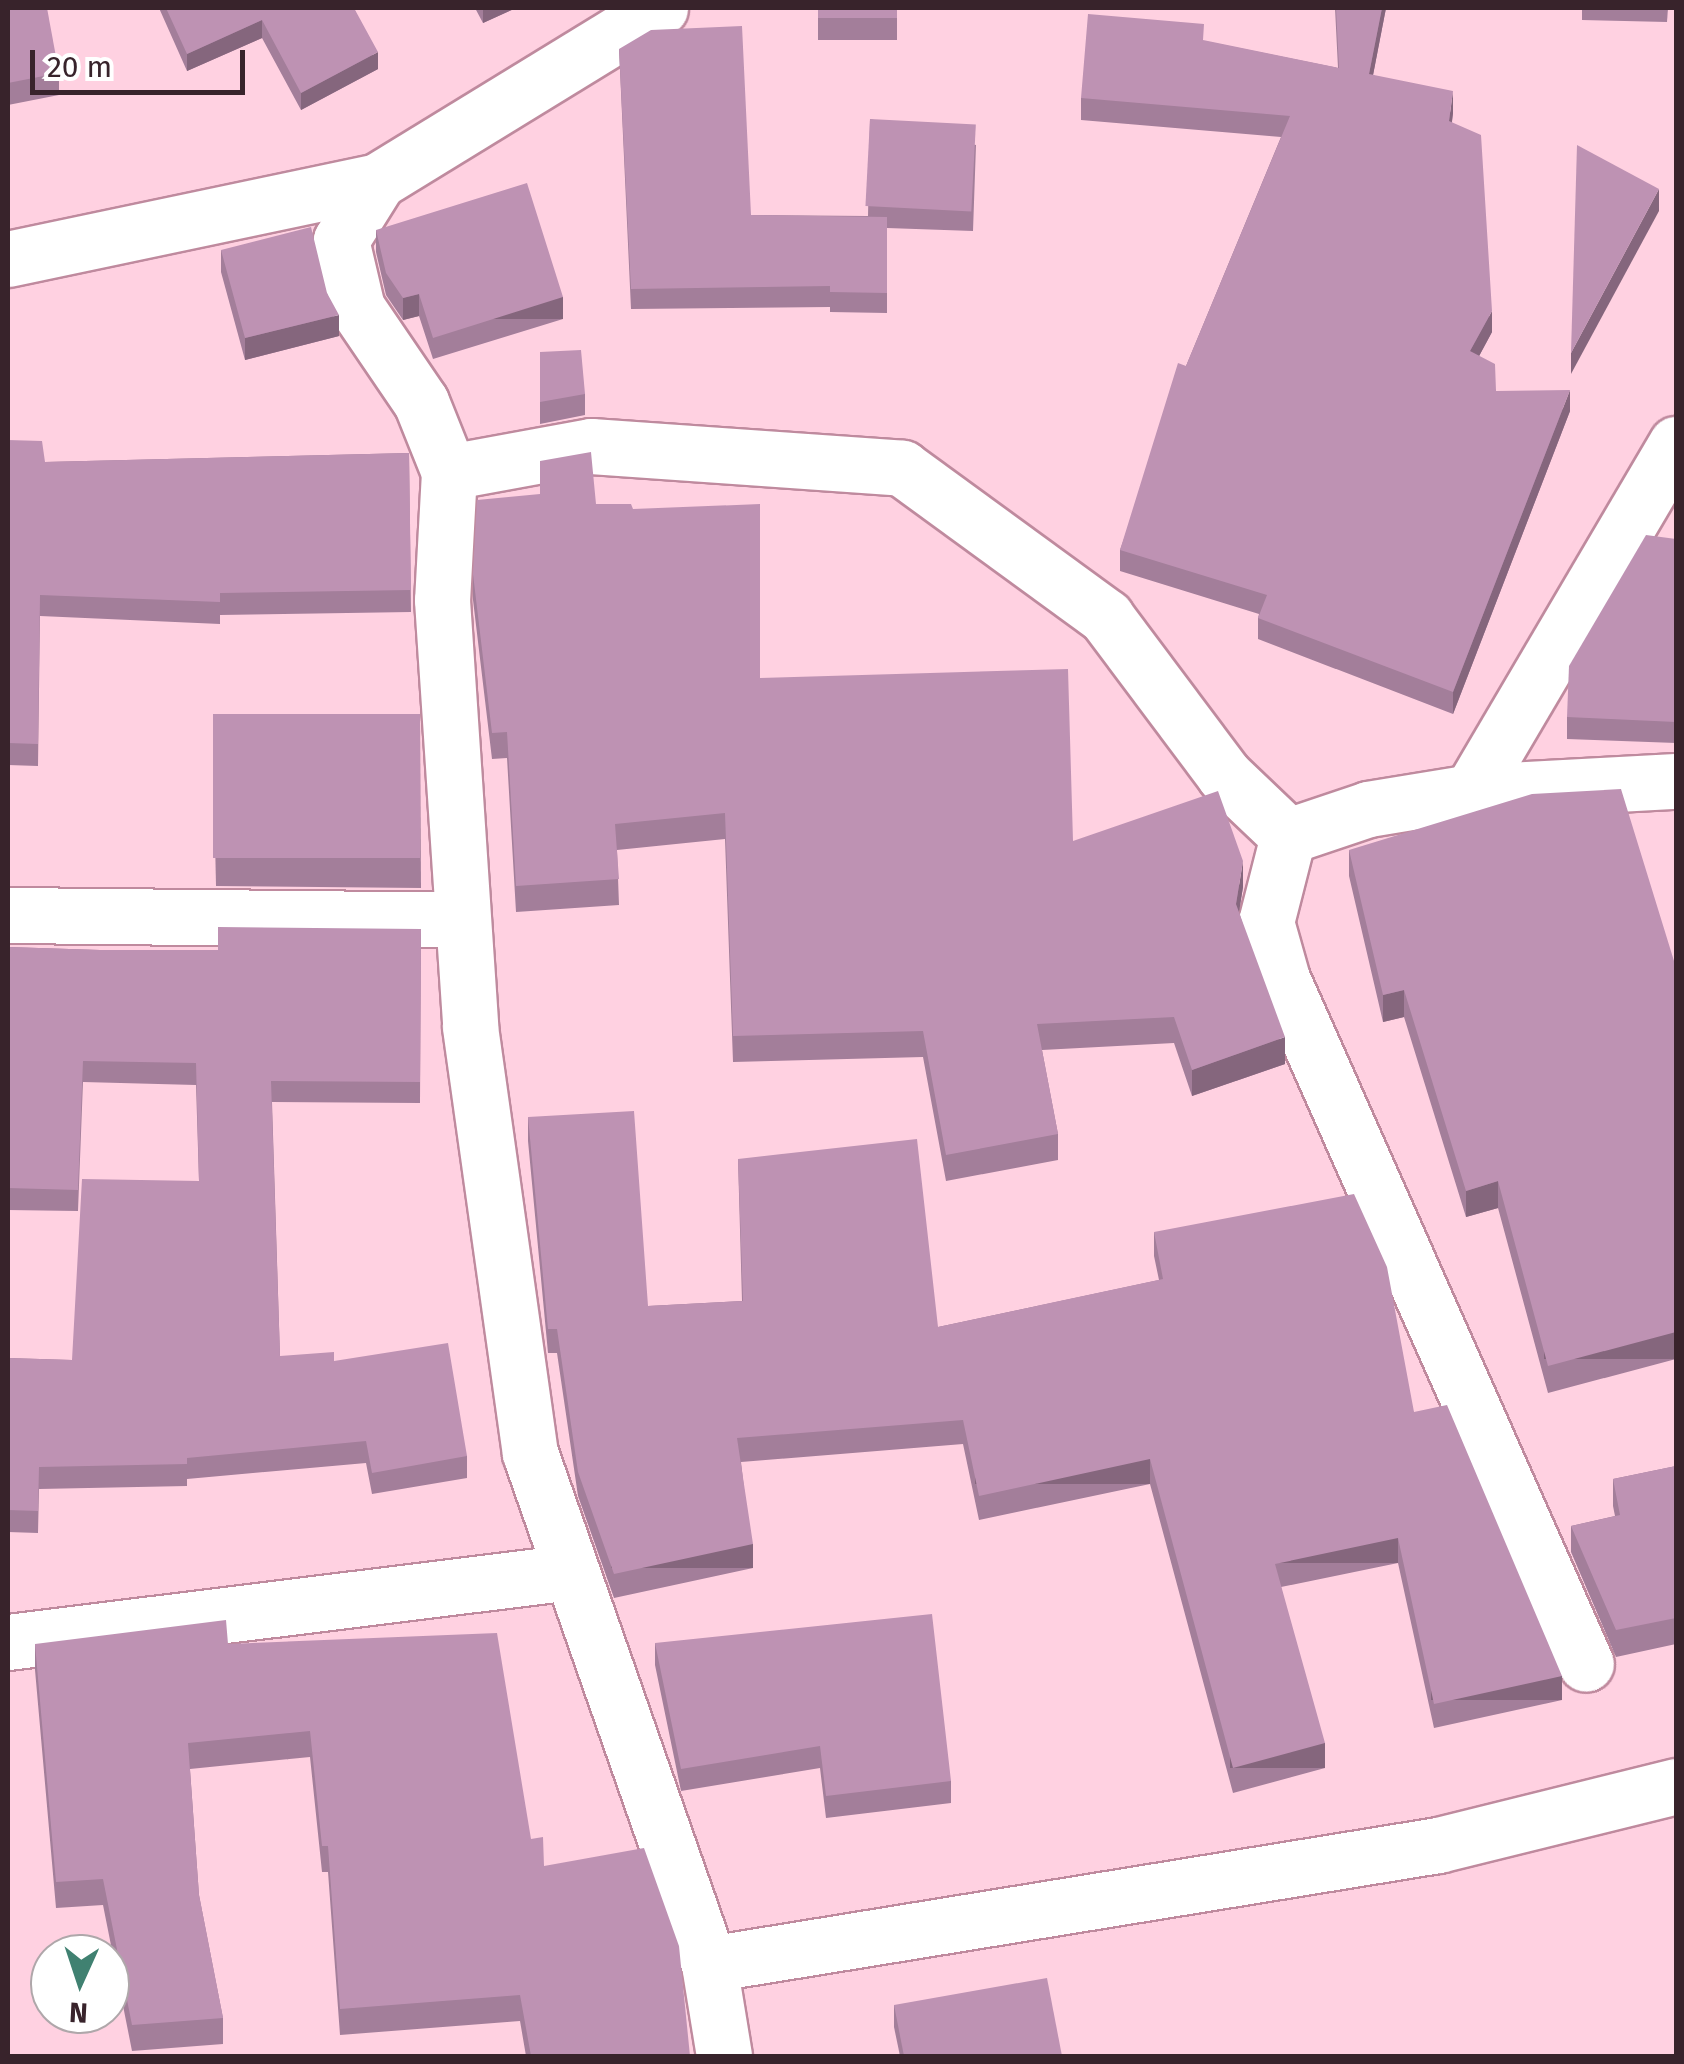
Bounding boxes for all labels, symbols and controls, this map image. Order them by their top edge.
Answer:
scale bar [35,30,250,92]
text: 20 m [47,49,112,85]
north arrow [30,1934,130,2034]
text: N [68,1995,89,2029]

